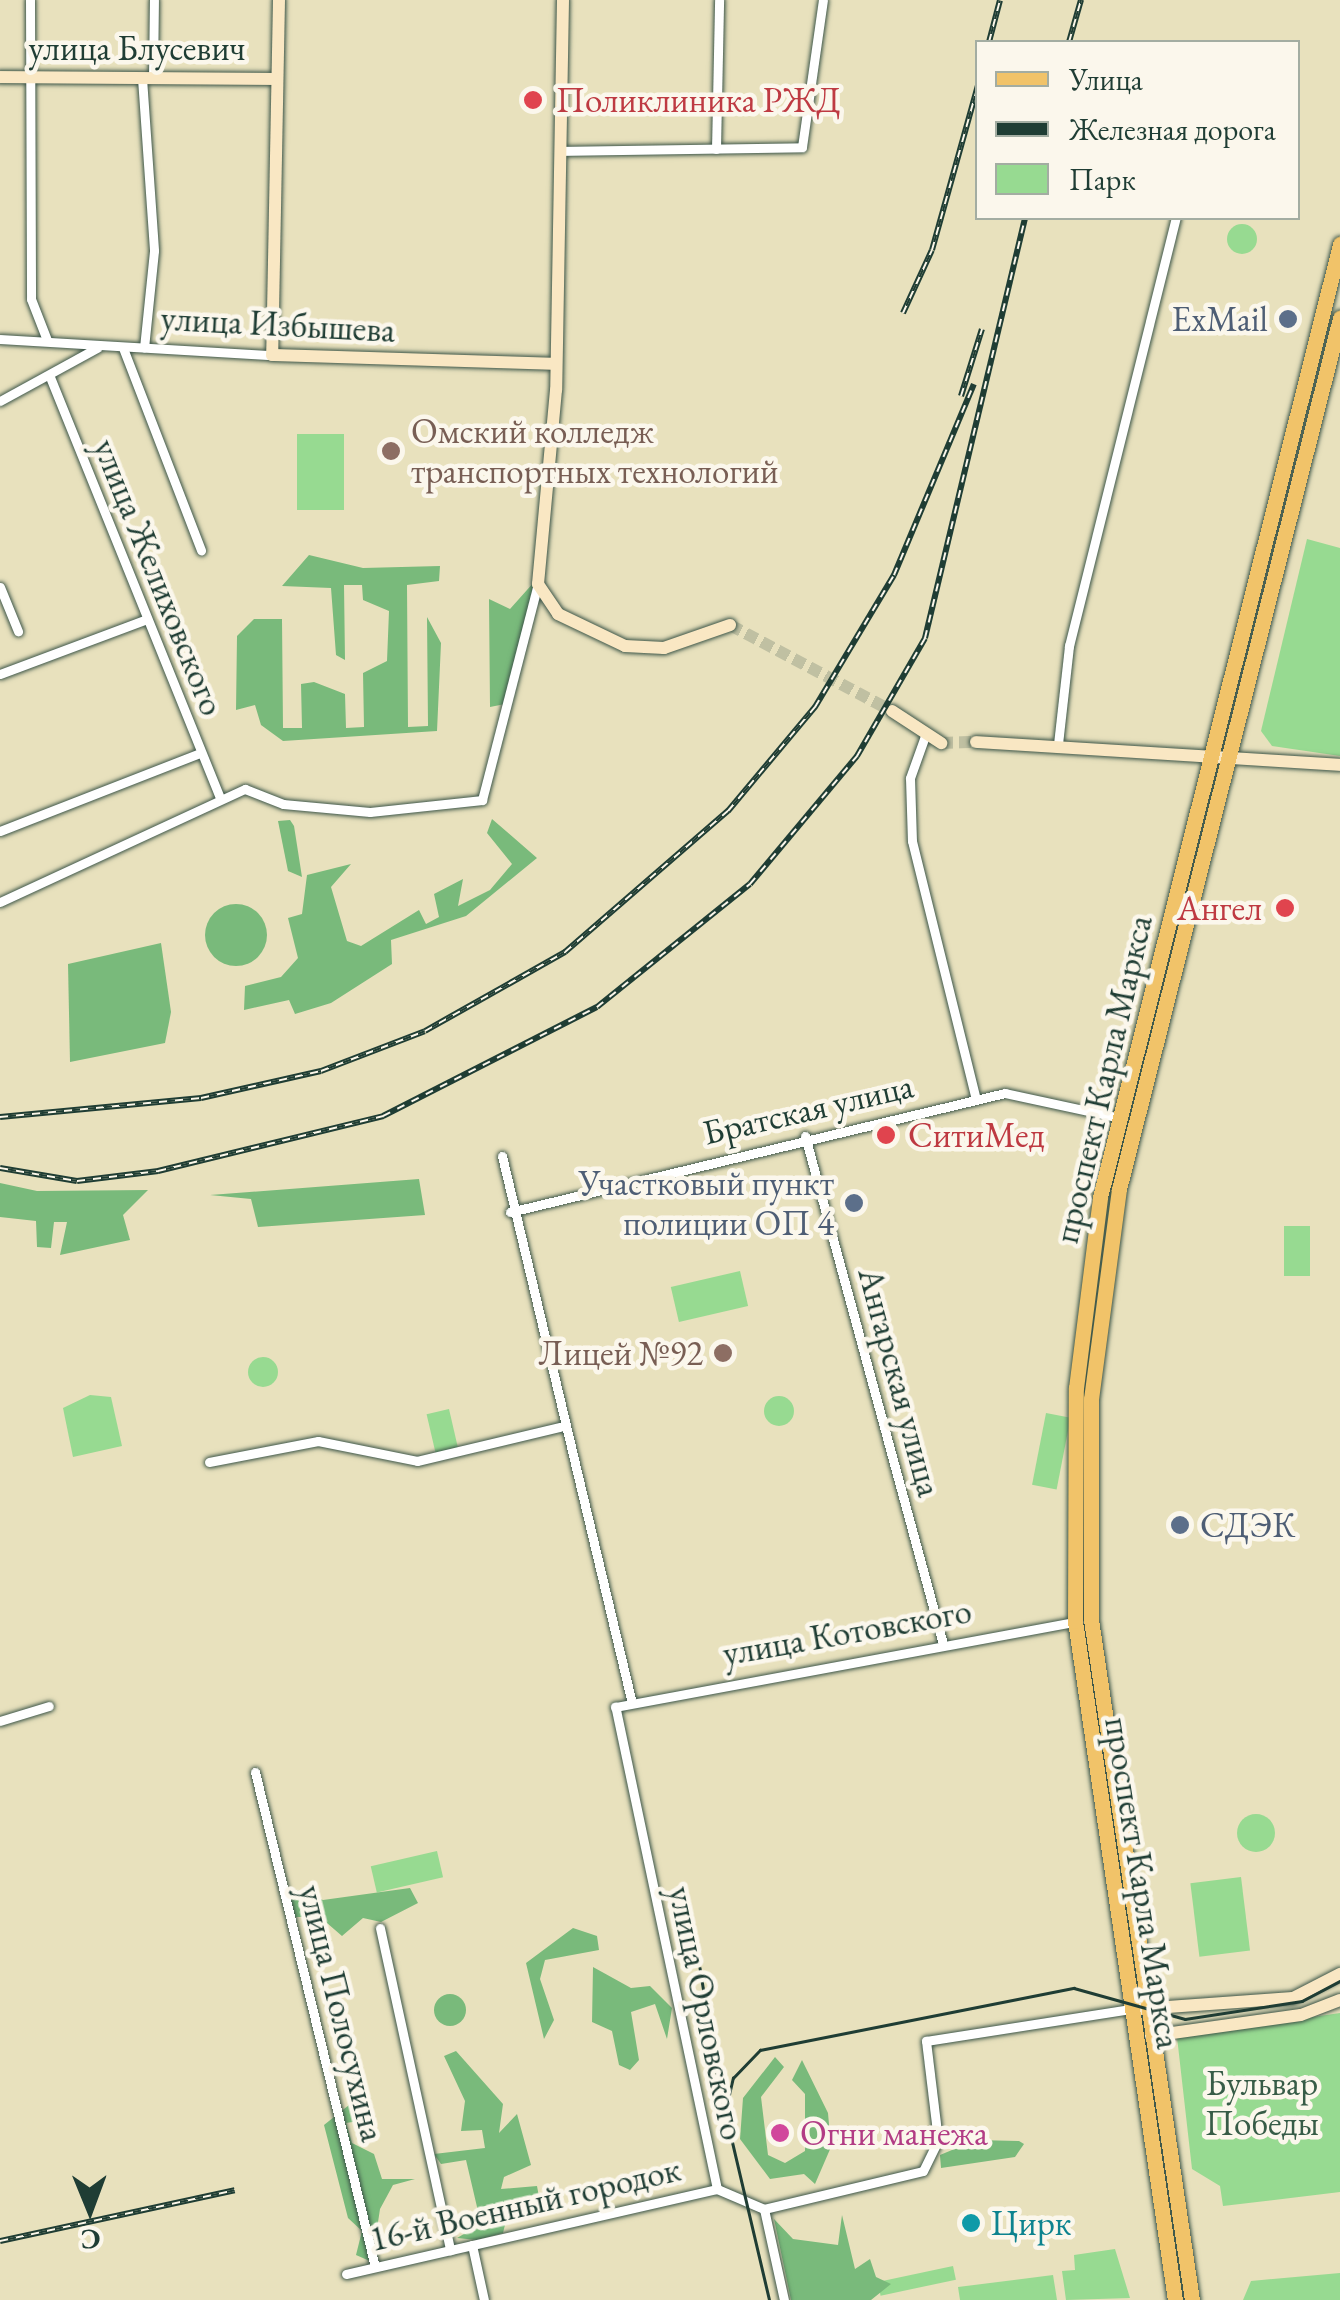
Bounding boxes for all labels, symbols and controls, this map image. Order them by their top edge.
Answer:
street label: улица Блусевич [29,27,245,69]
legend [975,40,1300,220]
text: Улица [1069,60,1143,99]
place label: Поликлиника РЖД [556,79,841,121]
marker: Поликлиника РЖД [520,87,546,113]
text: Железная дорога [1069,110,1276,149]
text: Парк [1069,160,1136,199]
street label: улица Избышева [160,297,396,351]
place label: ExMail [1171,298,1268,340]
marker: ExMail [1277,308,1299,330]
place label: Омский колледж транспортных технологий [411,410,779,492]
street label: улица Желиховского [84,433,234,721]
marker: Омский колледж транспортных технологий [380,440,402,462]
place label: Ангел [1177,887,1262,929]
marker: Ангел [1272,895,1298,921]
street label: проспект Карла Маркса [1045,911,1161,1247]
street label: Братская улица [699,1064,917,1154]
place label: СитиМед [908,1114,1045,1156]
marker: СитиМед [873,1122,899,1148]
place label: Участковый пункт полиции ОП 4 [579,1162,834,1244]
marker: Участковый пункт полиции ОП 4 [843,1192,865,1214]
street label: Ангарская улица [849,1263,951,1501]
place label: Лицей №92 [539,1332,703,1374]
marker: Лицей №92 [712,1342,734,1364]
place label: СДЭК [1200,1504,1295,1546]
marker: СДЭК [1169,1514,1191,1536]
street label: улица Котовского [719,1589,975,1675]
street label: проспект Карла Маркса [1096,1714,1190,2052]
street label: улица Полосухина [290,1880,394,2146]
street label: улица Орловского [660,1882,754,2144]
park label: Бульвар Победы [1205,2062,1319,2144]
place label: Огни манежа [800,2112,988,2154]
marker: Огни манежа [769,2122,791,2144]
street label: 16-й Военный городок [365,2148,685,2260]
north arrow [40,2160,140,2260]
place label: Цирк [991,2202,1072,2244]
marker: Цирк [960,2212,982,2234]
text: С [80,2222,101,2258]

